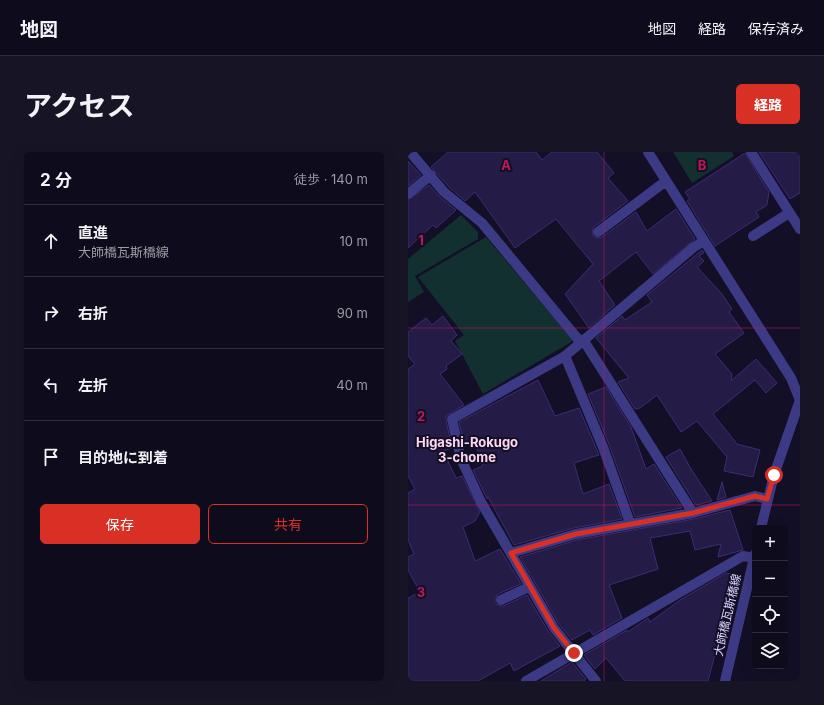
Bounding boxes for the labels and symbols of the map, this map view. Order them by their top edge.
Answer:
text: A [501,157,511,173]
text: B [698,157,707,173]
text: 1 [418,232,424,248]
text: 2 [417,408,425,424]
district label: Higashi-Rokugo 3-chome [416,434,518,465]
route start [765,466,783,484]
street label: 大師橋瓦斯橋線 [710,572,744,658]
text: 3 [417,584,425,600]
route end [565,644,583,662]

